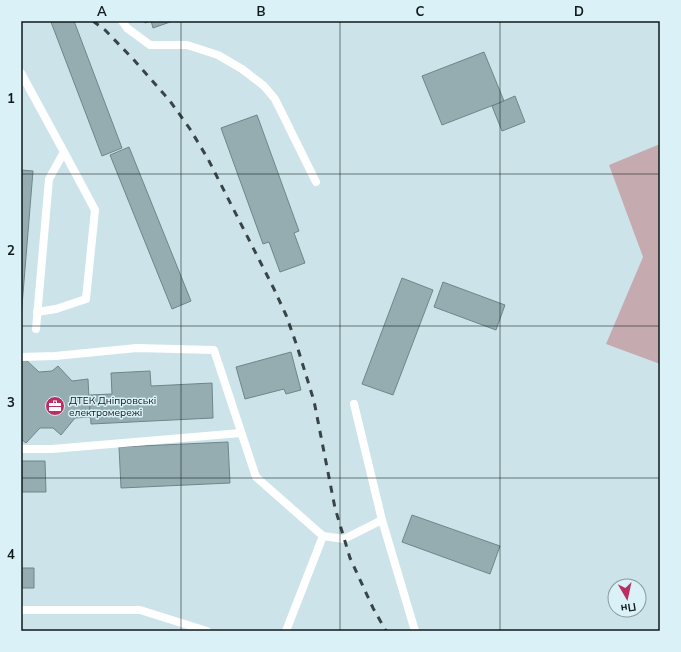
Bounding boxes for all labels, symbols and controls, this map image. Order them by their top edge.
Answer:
text: A [97,3,107,19]
text: B [257,3,266,19]
text: C [416,3,425,19]
text: D [574,3,584,19]
text: 1 [7,90,15,106]
text: 2 [7,242,15,258]
text: 3 [7,394,15,410]
place label: ДТЕК Дніпровські електромережі [69,394,156,419]
office icon: ДТЕК Дніпровські електромережі [44,395,66,417]
text: 4 [7,546,15,562]
north arrow [607,578,647,618]
text: Пн [620,600,637,616]

